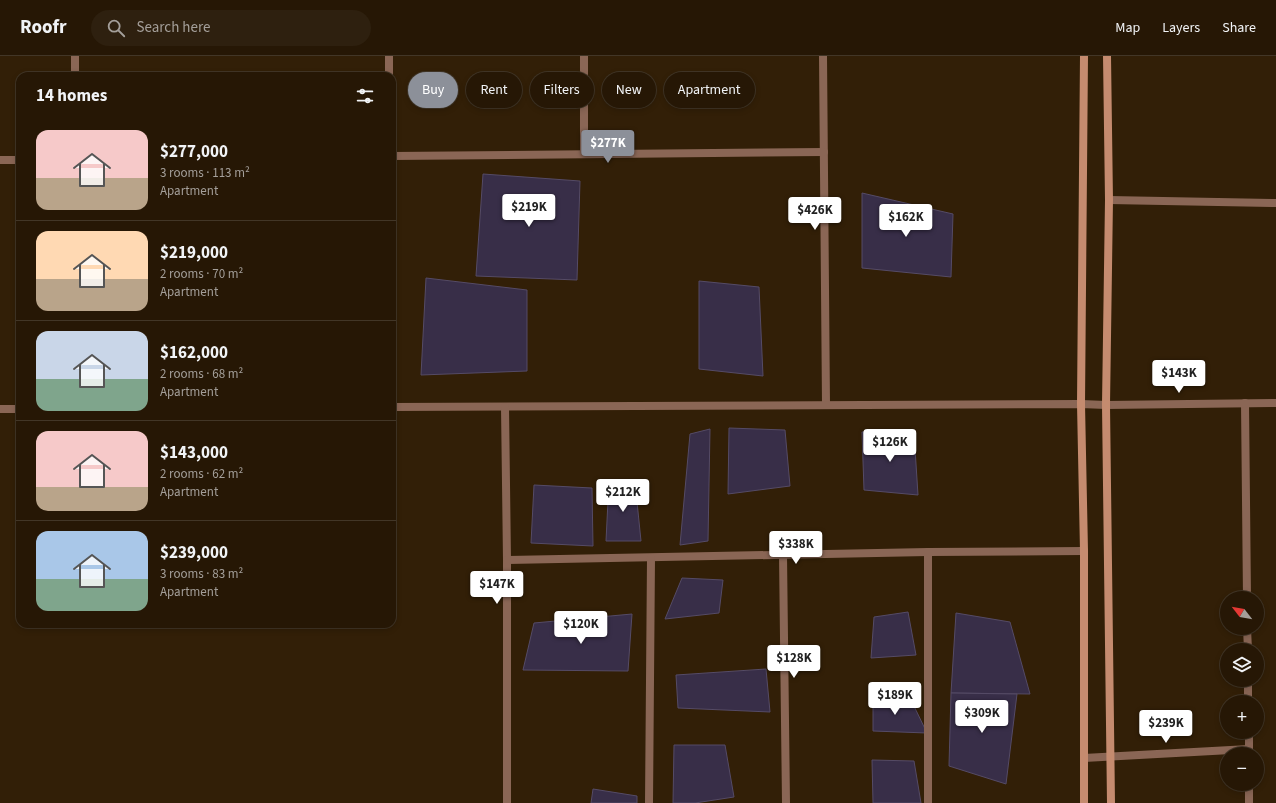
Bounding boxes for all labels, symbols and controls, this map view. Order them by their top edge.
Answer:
search box [91,10,371,46]
text: Roofr [20,14,67,41]
icon: search [105,17,127,39]
text: Search here [137,17,210,38]
text: Map [1115,18,1140,38]
text: Layers [1162,18,1200,38]
text: Share [1222,18,1256,38]
chip: Buy [408,72,458,108]
chip: Rent [466,72,522,108]
chip: Filters [530,72,594,108]
chip: New [602,72,656,108]
chip: Apartment [664,72,755,108]
text: 14 homes [36,84,107,108]
icon: filters [354,85,376,107]
pin: $277K [580,130,636,164]
text: $277K [590,134,626,152]
text: $277,000 [160,140,228,164]
icon: home [68,146,116,194]
text: 3 rooms · 113 m² [160,164,250,182]
text: Apartment [160,182,218,200]
pin: $219K [501,194,557,228]
pin: $426K [787,197,843,231]
text: $219K [511,198,547,216]
text: $426K [797,201,833,219]
pin: $162K [878,204,934,238]
text: $162K [888,208,924,226]
text: $219,000 [160,241,228,265]
icon: home [68,247,116,295]
text: 2 rooms · 70 m² [160,265,243,283]
text: Apartment [160,283,218,301]
text: $162,000 [160,341,228,365]
icon: home [68,347,116,395]
pin: $143K [1151,360,1207,394]
text: $143K [1161,364,1197,382]
text: 2 rooms · 68 m² [160,365,243,383]
text: Apartment [160,383,218,401]
pin: $126K [862,429,918,463]
text: $126K [872,433,908,451]
text: $143,000 [160,441,228,465]
icon: home [68,447,116,495]
text: 2 rooms · 62 m² [160,465,243,483]
pin: $212K [595,479,651,513]
text: Apartment [160,483,218,501]
text: $212K [605,483,641,501]
pin: $338K [768,531,824,565]
text: $338K [778,535,814,553]
text: $239,000 [160,541,228,565]
icon: home [68,547,116,595]
text: 3 rooms · 83 m² [160,565,243,583]
pin: $147K [469,571,525,605]
text: $147K [479,575,515,593]
text: Apartment [160,583,218,601]
north arrow [1220,591,1264,635]
map controls [1220,591,1264,791]
pin: $120K [553,611,609,645]
text: $120K [563,615,599,633]
button: layers [1220,643,1264,687]
pin: $128K [766,645,822,679]
text: $128K [776,649,812,667]
pin: $189K [867,682,923,716]
text: $189K [877,686,913,704]
button: + [1220,695,1264,739]
pin: $309K [954,700,1010,734]
text: $309K [964,704,1000,722]
pin: $239K [1138,710,1194,744]
text: $239K [1148,714,1184,732]
button: − [1220,747,1264,791]

